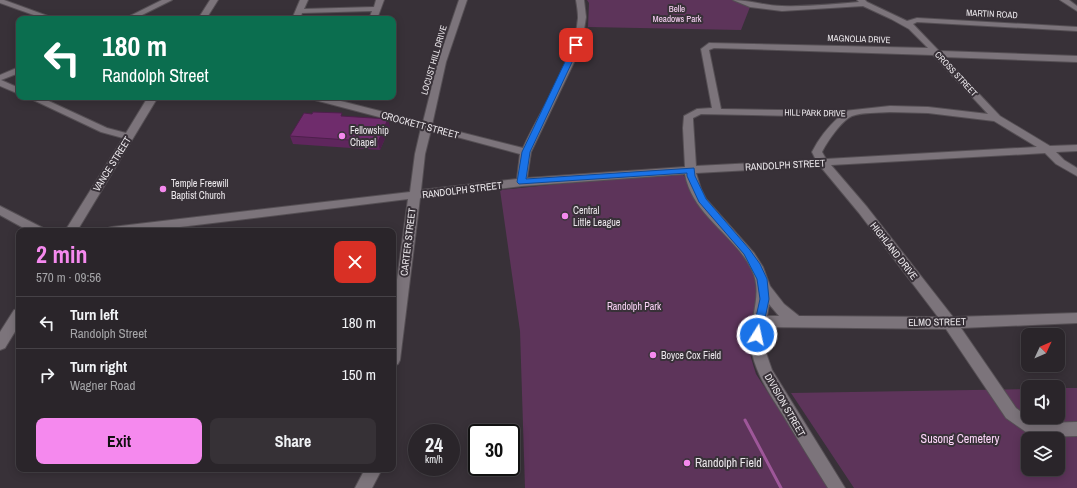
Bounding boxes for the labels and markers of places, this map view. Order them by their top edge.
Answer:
pin [559,28,593,62]
place label: Fellowship Chapel [350,124,389,149]
marker: Fellowship Chapel [337,131,347,141]
place label: Temple Freewill Baptist Church [171,177,229,202]
marker: Temple Freewill Baptist Church [158,184,168,194]
place label: Central Little League [573,204,621,229]
marker: Central Little League [560,211,570,221]
place label: Boyce Cox Field [661,349,721,362]
marker: Boyce Cox Field [648,350,658,360]
place label: Randolph Field [695,455,762,471]
marker: Randolph Field [682,458,692,468]

